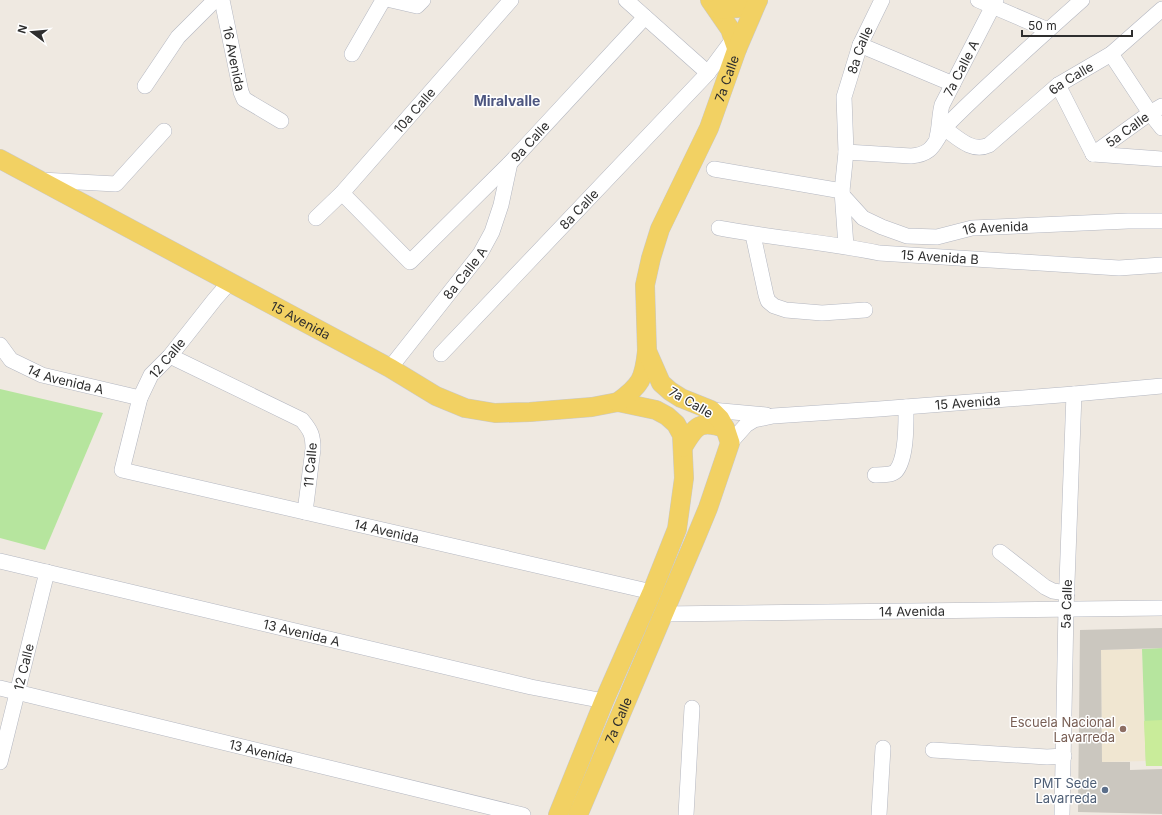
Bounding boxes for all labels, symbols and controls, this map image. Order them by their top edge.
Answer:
north arrow [12,12,52,52]
scale bar [1022,12,1132,38]
text: 50 m [1028,18,1057,33]
text: N [15,23,30,35]
street label: 8a Calle [844,23,876,76]
street label: 16 Avenida [220,25,249,93]
street label: 7a Calle A [940,37,982,99]
street label: 7a Calle [711,53,742,104]
street label: 6a Calle [1045,58,1096,98]
street label: 10a Calle [390,84,439,136]
district label: Miralvalle [474,92,540,109]
street label: 5a Calle [1102,109,1152,150]
street label: 9a Calle [507,118,553,165]
street label: 8a Calle [556,185,602,233]
street label: 16 Avenida [961,217,1029,238]
street label: 8a Calle A [439,244,490,302]
street label: 15 Avenida B [901,246,979,267]
street label: 15 Avenida [268,297,333,343]
street label: 12 Calle [146,335,188,381]
street label: 14 Avenida A [25,361,106,397]
street label: 7a Calle [666,383,716,421]
street label: 15 Avenida [934,392,1001,413]
street label: 11 Calle [300,442,320,488]
street label: 14 Avenida [353,516,421,546]
street label: 5a Calle [1058,579,1075,629]
street label: 14 Avenida [879,603,945,619]
street label: 13 Avenida A [262,616,342,649]
street label: 12 Calle [10,642,37,692]
street label: 7a Calle [601,695,635,746]
place label: Escuela Nacional Lavarreda [1010,714,1115,745]
marker: Escuela Nacional Lavarreda [1118,724,1128,734]
street label: 13 Avenida [228,736,295,767]
place label: PMT Sede Lavarreda [1033,775,1097,806]
marker: PMT Sede Lavarreda [1100,785,1110,795]

